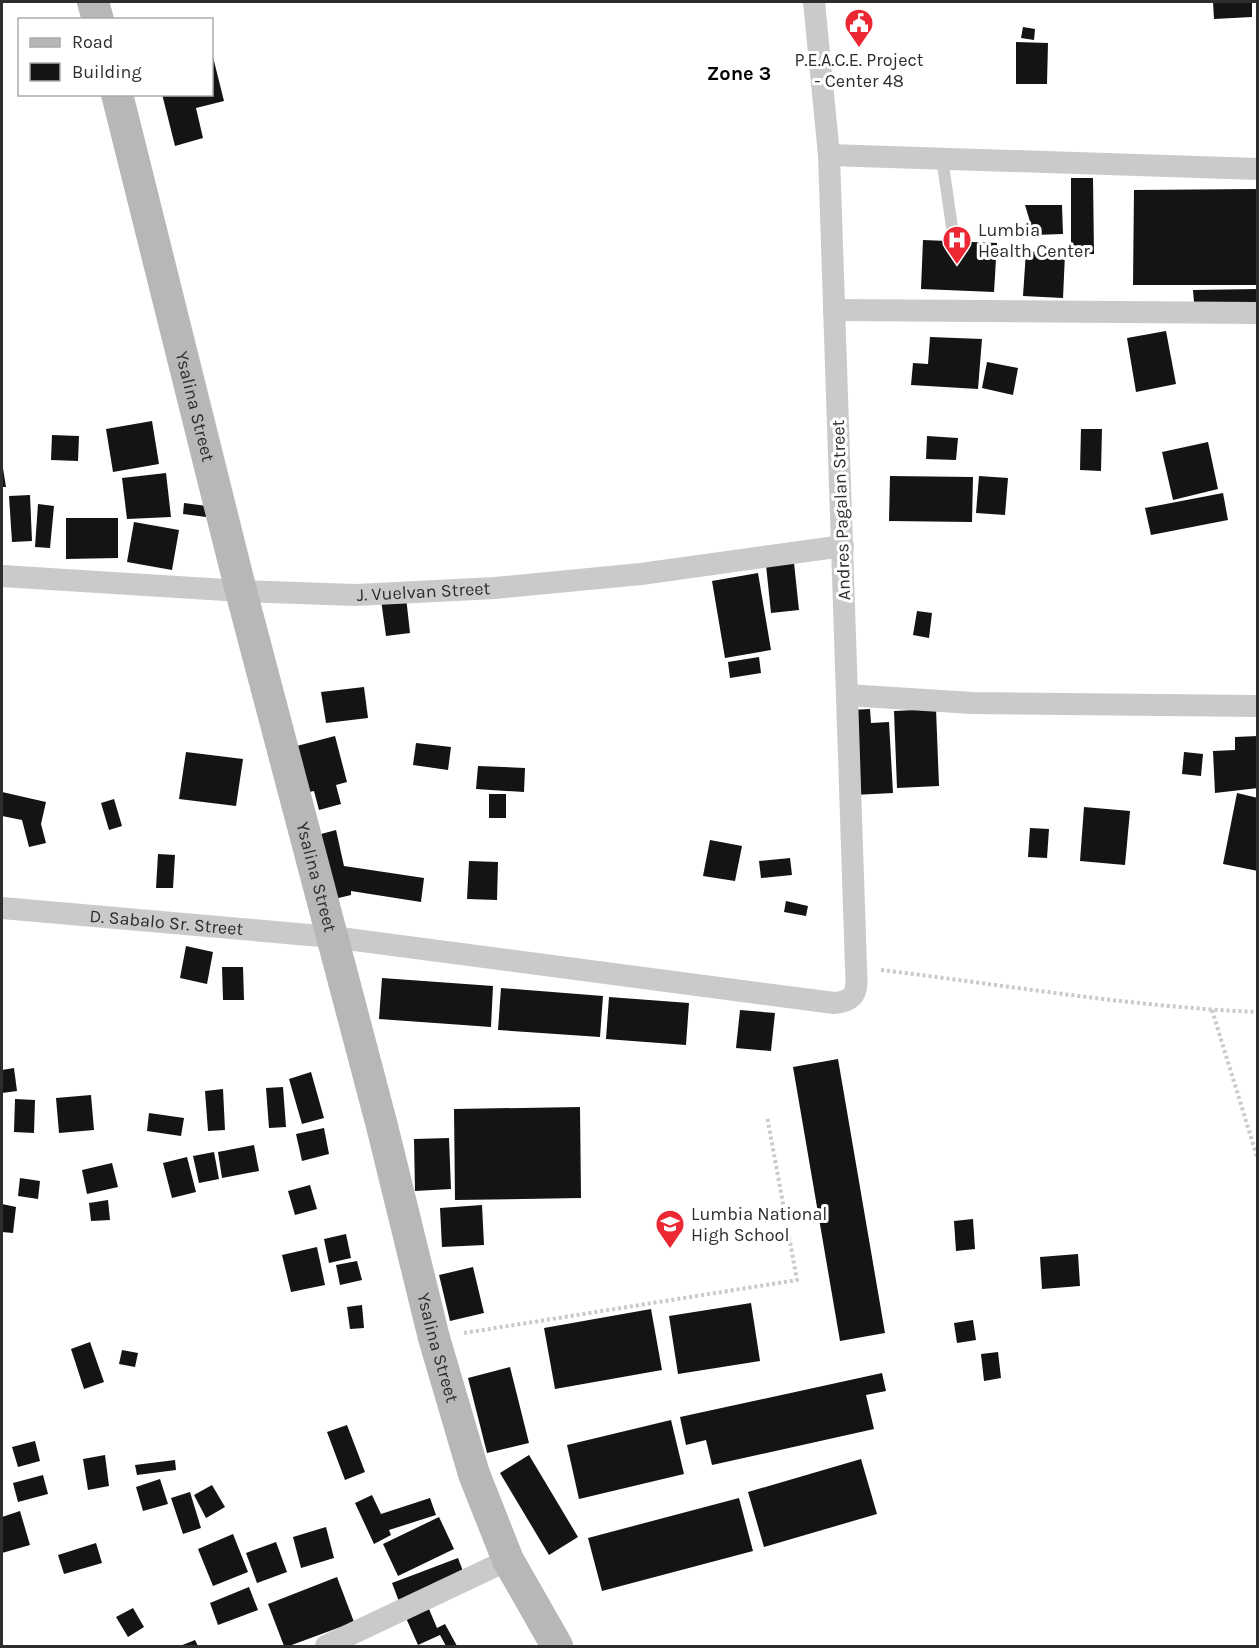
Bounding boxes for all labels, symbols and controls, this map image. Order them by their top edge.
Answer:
public building icon: P.E.A.C.E. Project - Center 48 [843,7,875,49]
legend [18,18,213,96]
text: Road [72,31,113,53]
place label: P.E.A.C.E. Project - Center 48 [794,49,924,92]
text: Building [72,61,142,83]
district label: Zone 3 [707,62,771,85]
place label: Lumbia Health Center [978,219,1090,262]
hospital icon: Lumbia Health Center [941,224,973,266]
street label: Ysalina Street [171,349,219,464]
street label: Andres Pagalan Street [827,419,855,601]
street label: J. Vuelvan Street [356,577,491,606]
street label: Ysalina Street [291,820,341,935]
street label: D. Sabalo Sr. Street [89,905,244,940]
place label: Lumbia National High School [691,1203,827,1246]
school or university icon: Lumbia National High School [654,1208,686,1250]
street label: Ysalina Street [412,1290,463,1405]

